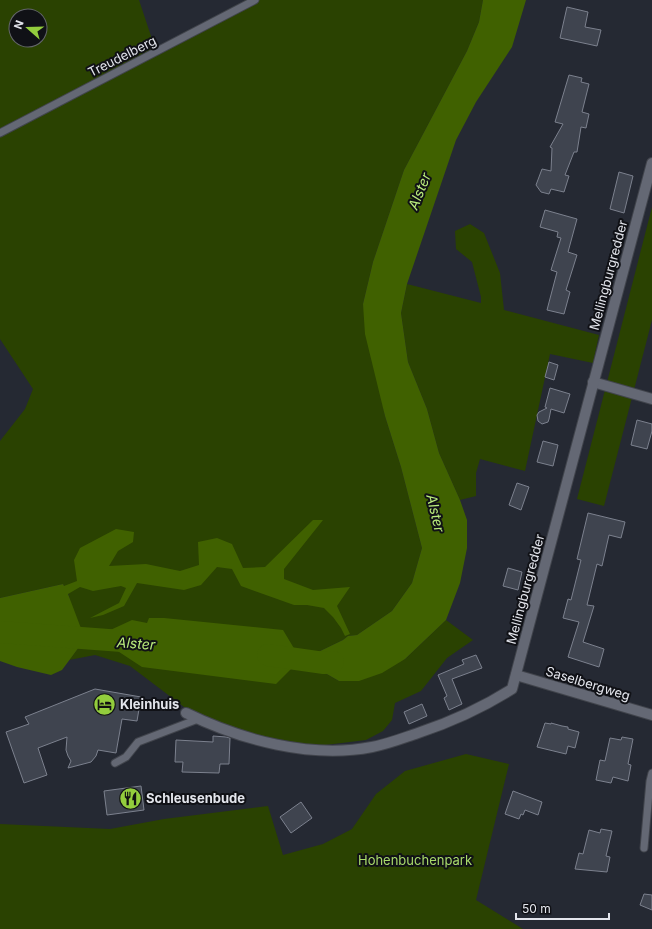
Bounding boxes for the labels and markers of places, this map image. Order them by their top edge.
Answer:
hotel icon: Kleinhuis [92,691,118,717]
place label: Kleinhuis [120,696,179,712]
restaurant icon: Schleusenbude [117,785,143,811]
place label: Schleusenbude [146,790,245,806]

